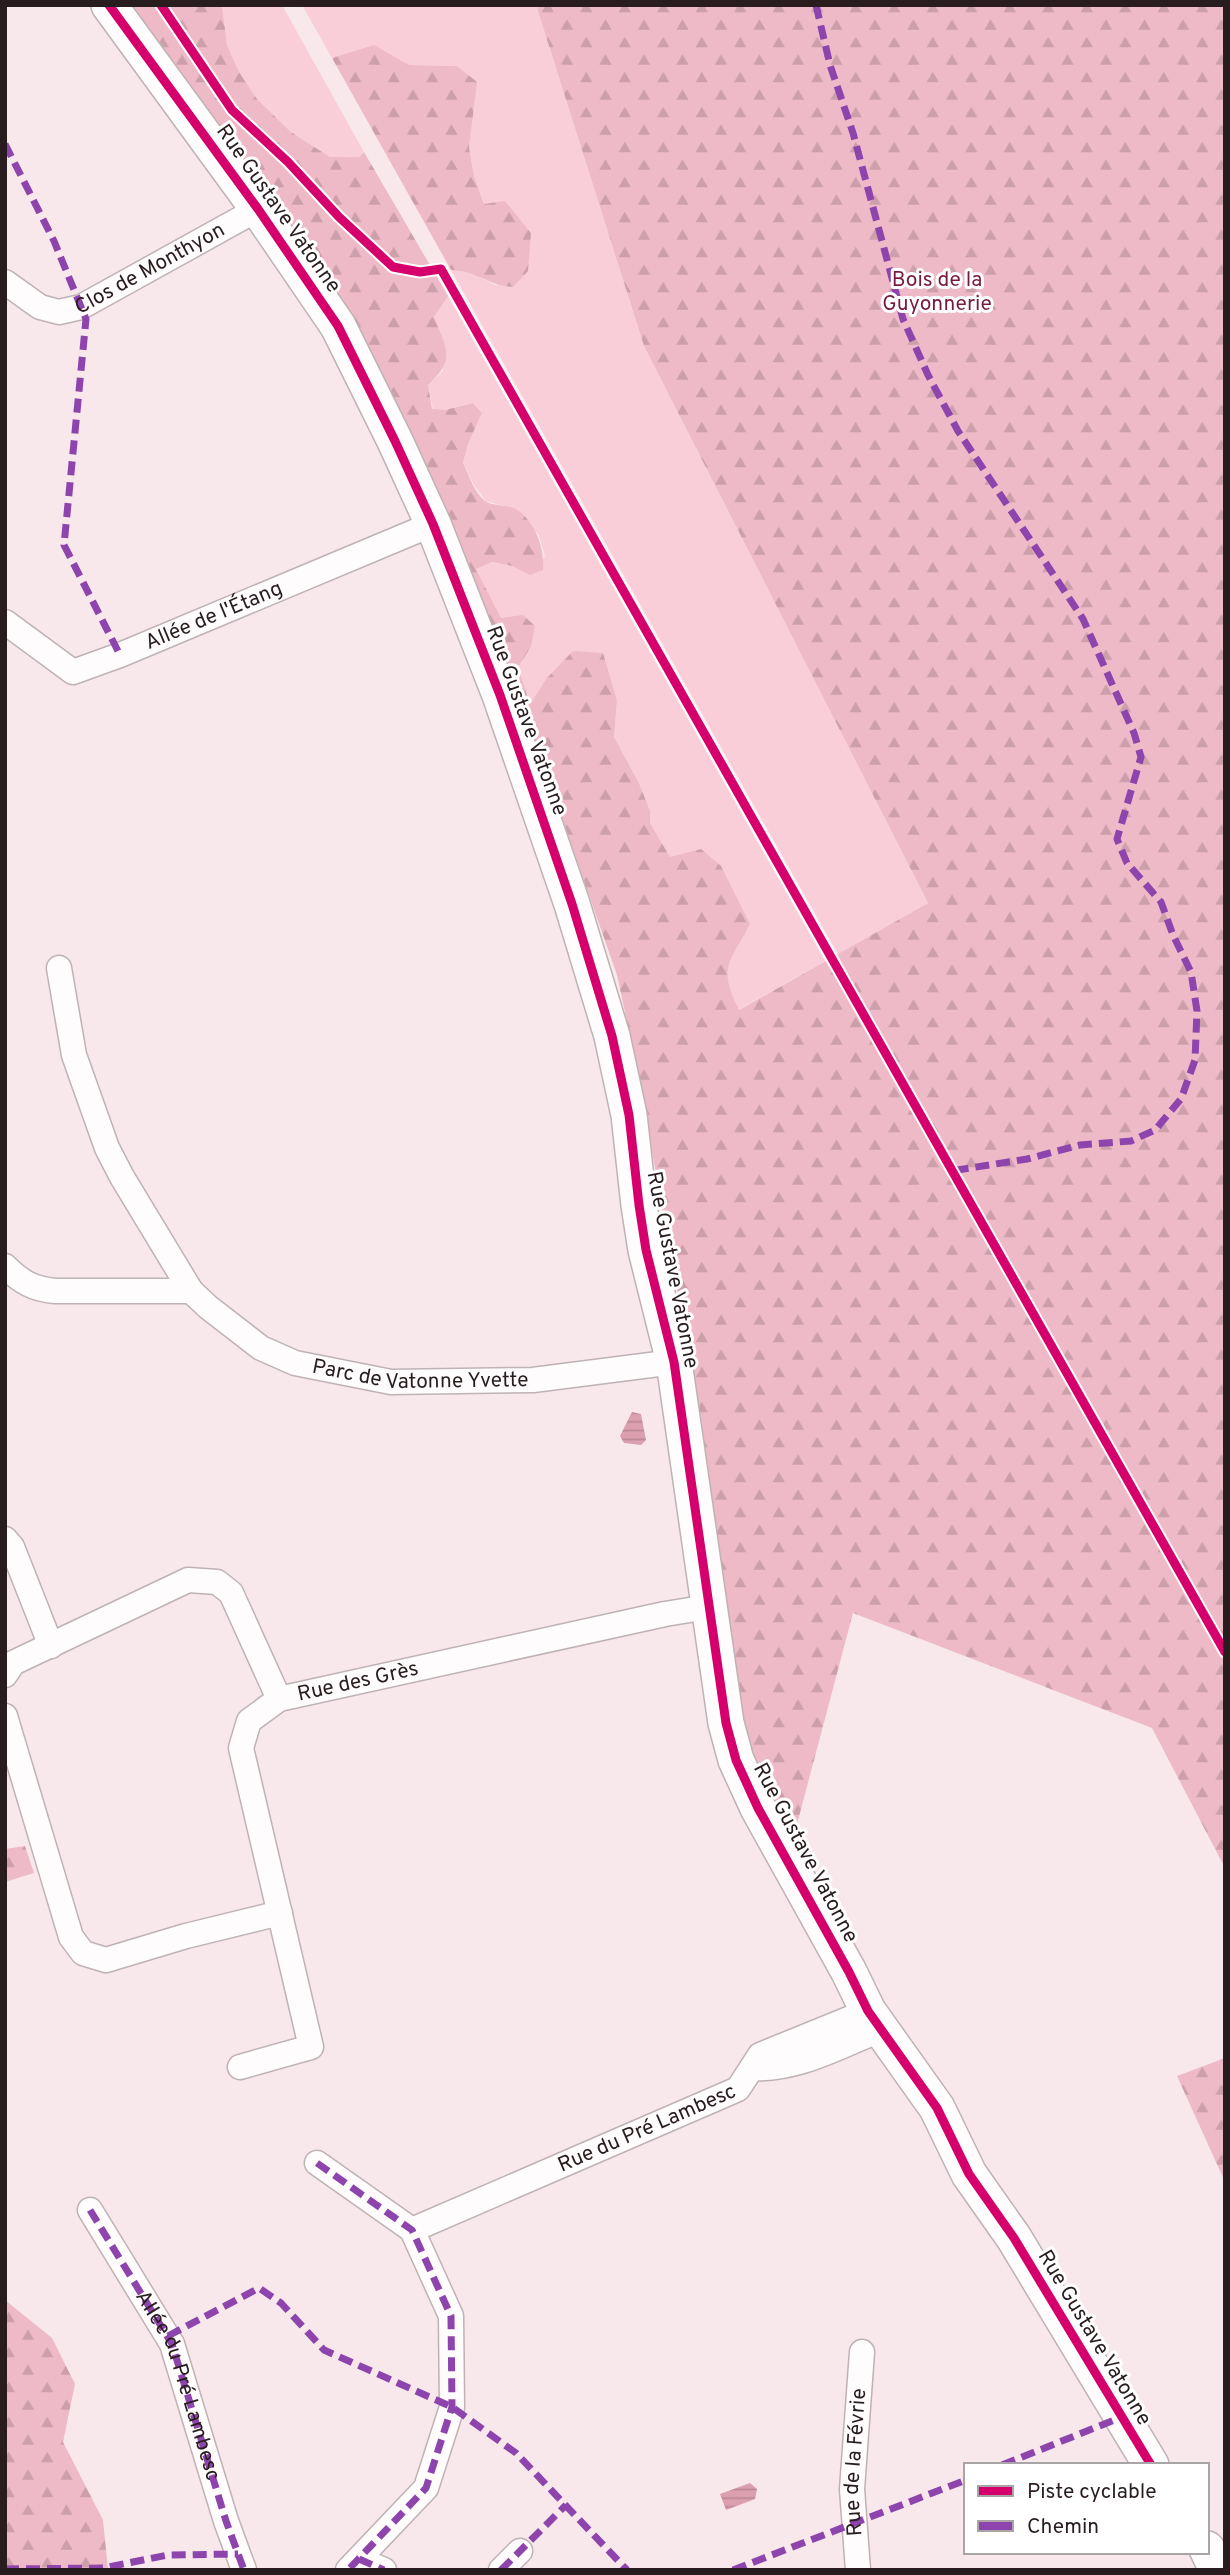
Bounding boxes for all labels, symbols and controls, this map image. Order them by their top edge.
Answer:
street label: Rue Gustave Vatonne [210,119,346,299]
street label: Clos de Monthyon [70,217,230,321]
park label: Bois de la Guyonnerie [882,267,992,318]
street label: Allée de l'Étang [141,575,286,656]
street label: Rue Gustave Vatonne [479,622,573,820]
street label: Rue Gustave Vatonne [640,1169,704,1371]
street label: Parc de Vatonne Yvette [310,1353,529,1396]
street label: Rue des Grès [295,1655,421,1708]
street label: Rue Gustave Vatonne [746,1758,864,1948]
street label: Rue du Pré Lambesc [554,2078,740,2179]
street label: Rue Gustave Vatonne [1031,2245,1157,2431]
street label: Allée du Pré Lambesc [129,2285,226,2484]
street label: Rue de la Févrie [838,2387,873,2537]
legend [964,2463,1209,2554]
text: Piste cyclable [1027,2479,1157,2506]
text: Chemin [1027,2514,1099,2541]

